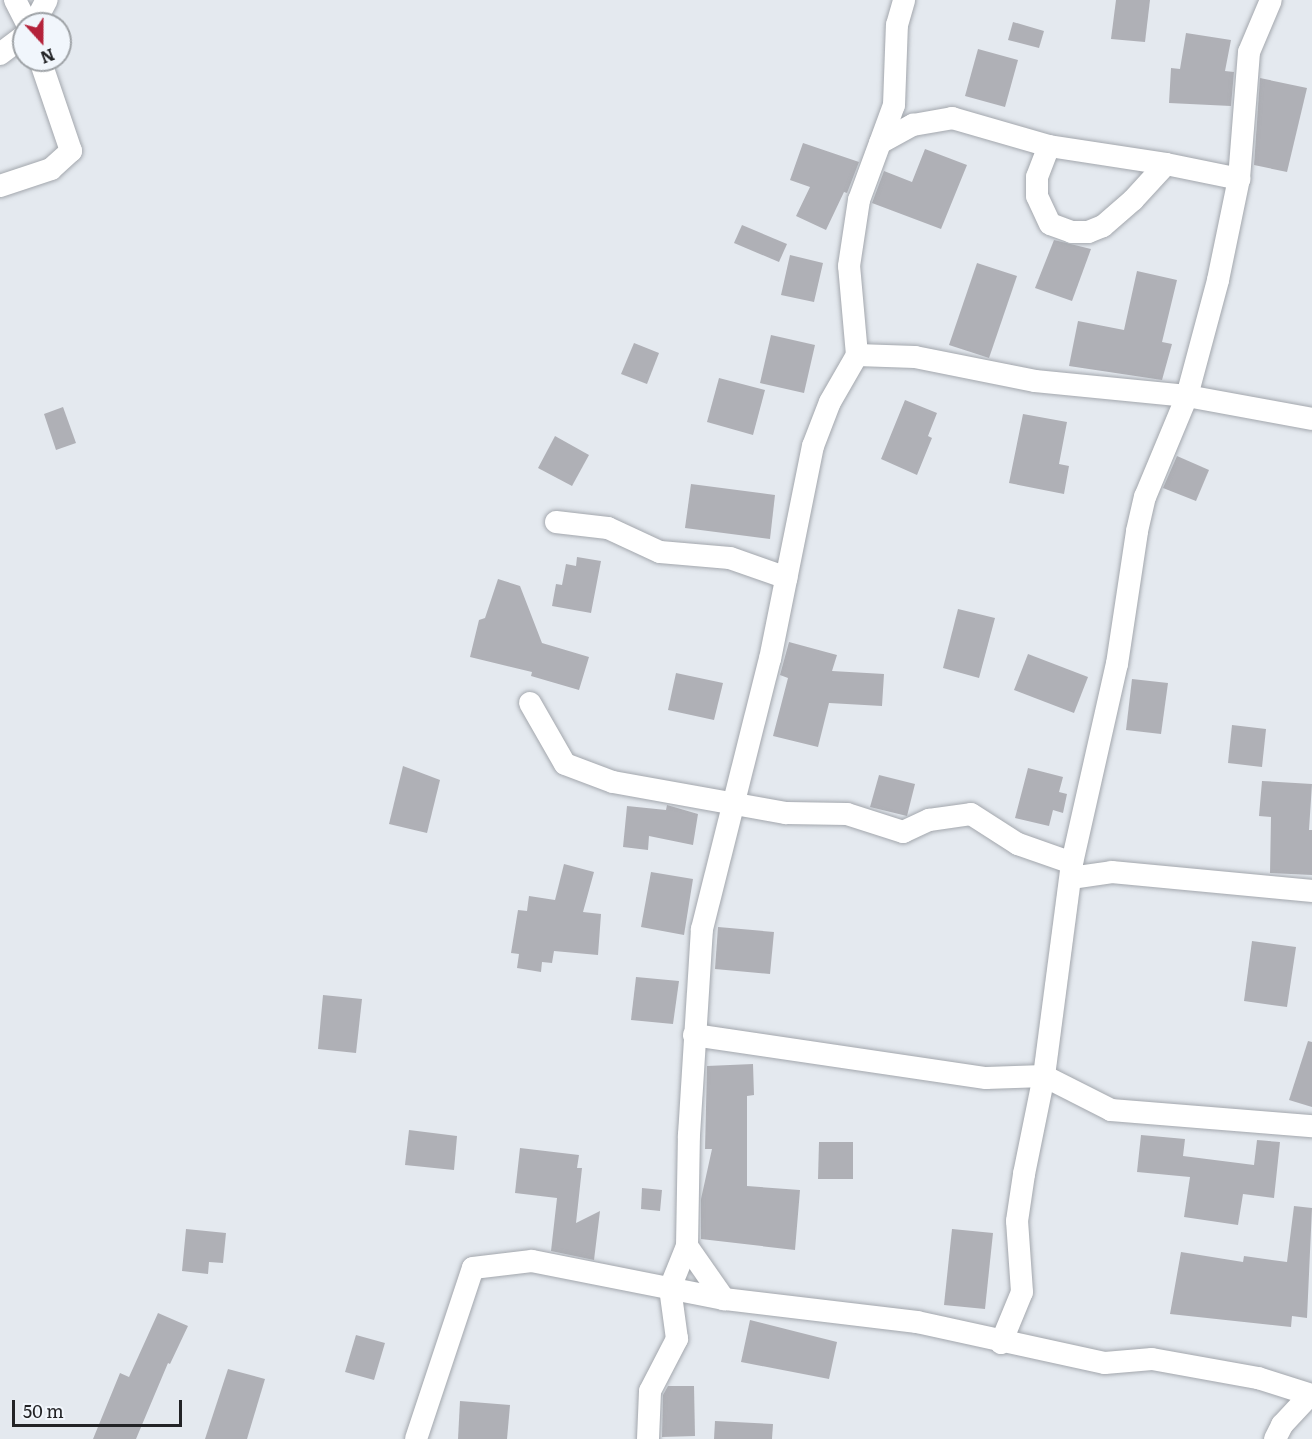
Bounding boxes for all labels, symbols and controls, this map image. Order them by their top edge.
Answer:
north arrow [12,12,72,72]
text: N [37,43,58,71]
scale bar [15,1388,184,1426]
text: 50 m [23,1397,64,1424]

